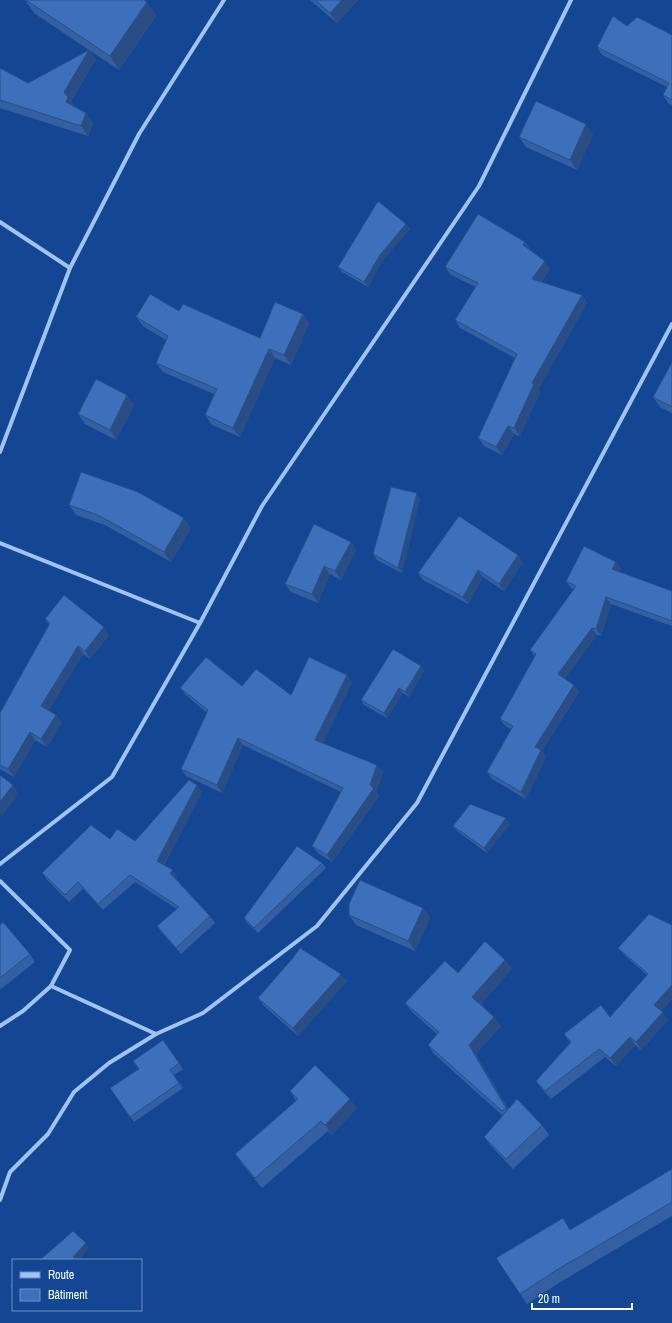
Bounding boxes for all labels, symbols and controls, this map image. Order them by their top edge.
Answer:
legend [12,1259,142,1311]
text: Route [48,1267,74,1283]
scale bar [532,1285,632,1311]
text: Bâtiment [48,1287,88,1303]
text: 20 m [538,1291,560,1307]

